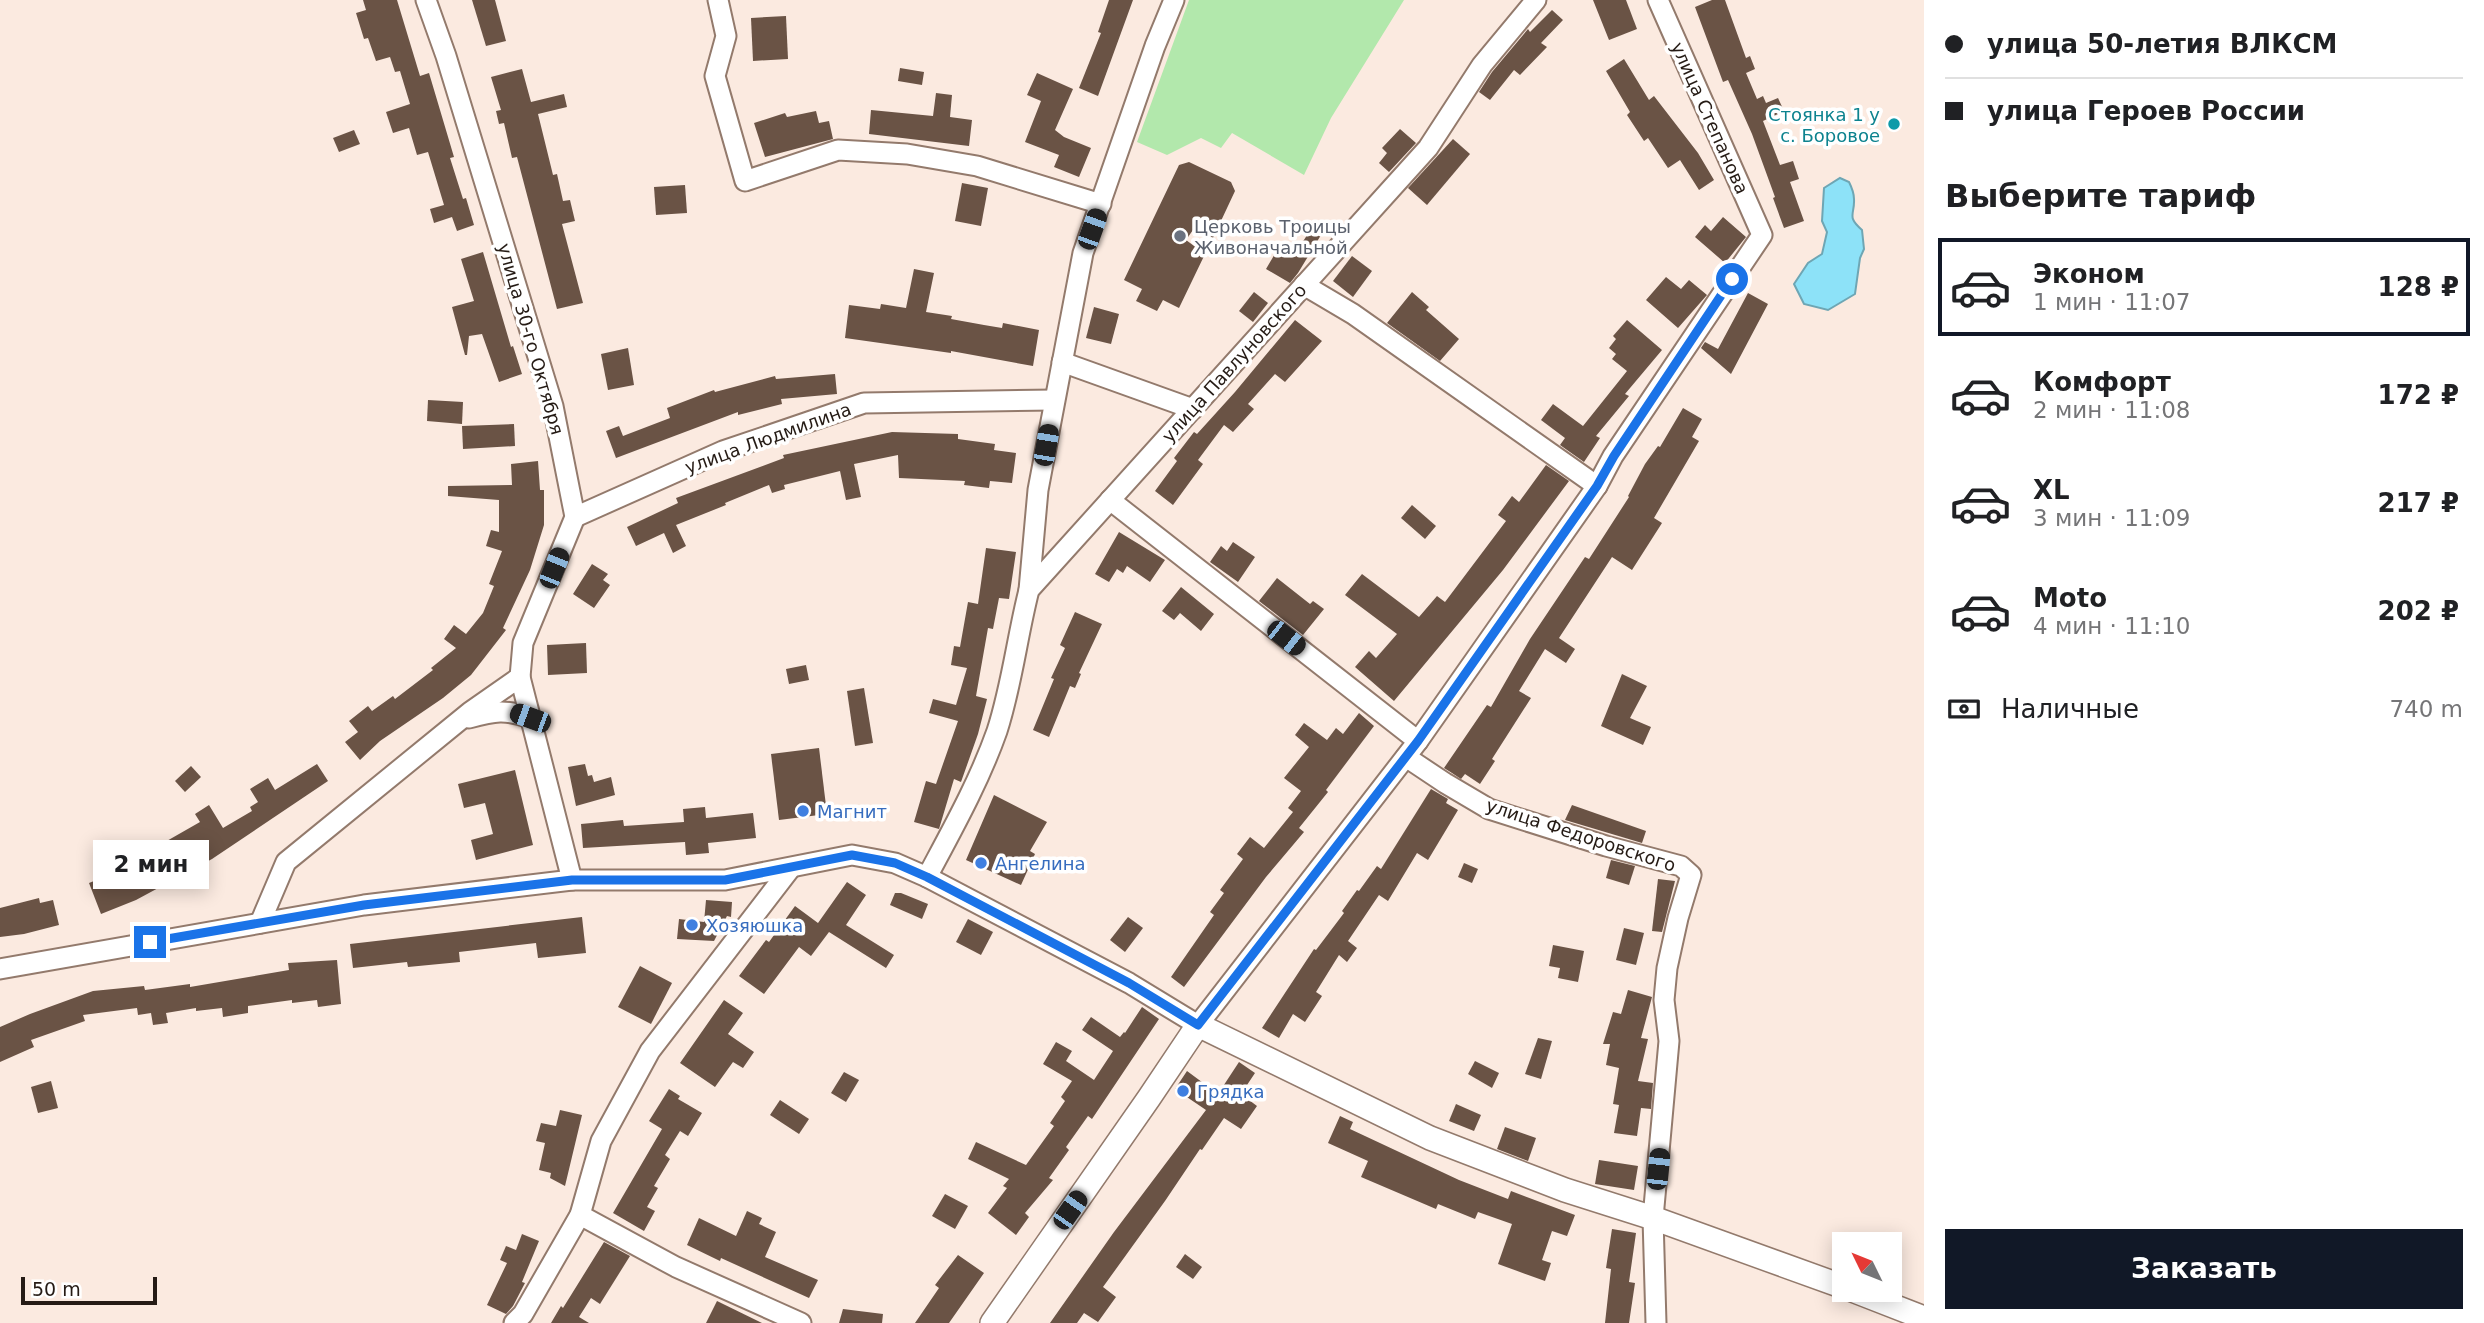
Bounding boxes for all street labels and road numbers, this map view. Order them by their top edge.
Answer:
street label: улица Степанова [1667,39,1753,197]
street label: улица 30-го Октября [494,241,568,437]
street label: улица Павлуновского [1157,279,1311,447]
street label: улица Людмилина [682,398,854,478]
street label: улица Федоровского [1484,794,1678,876]

